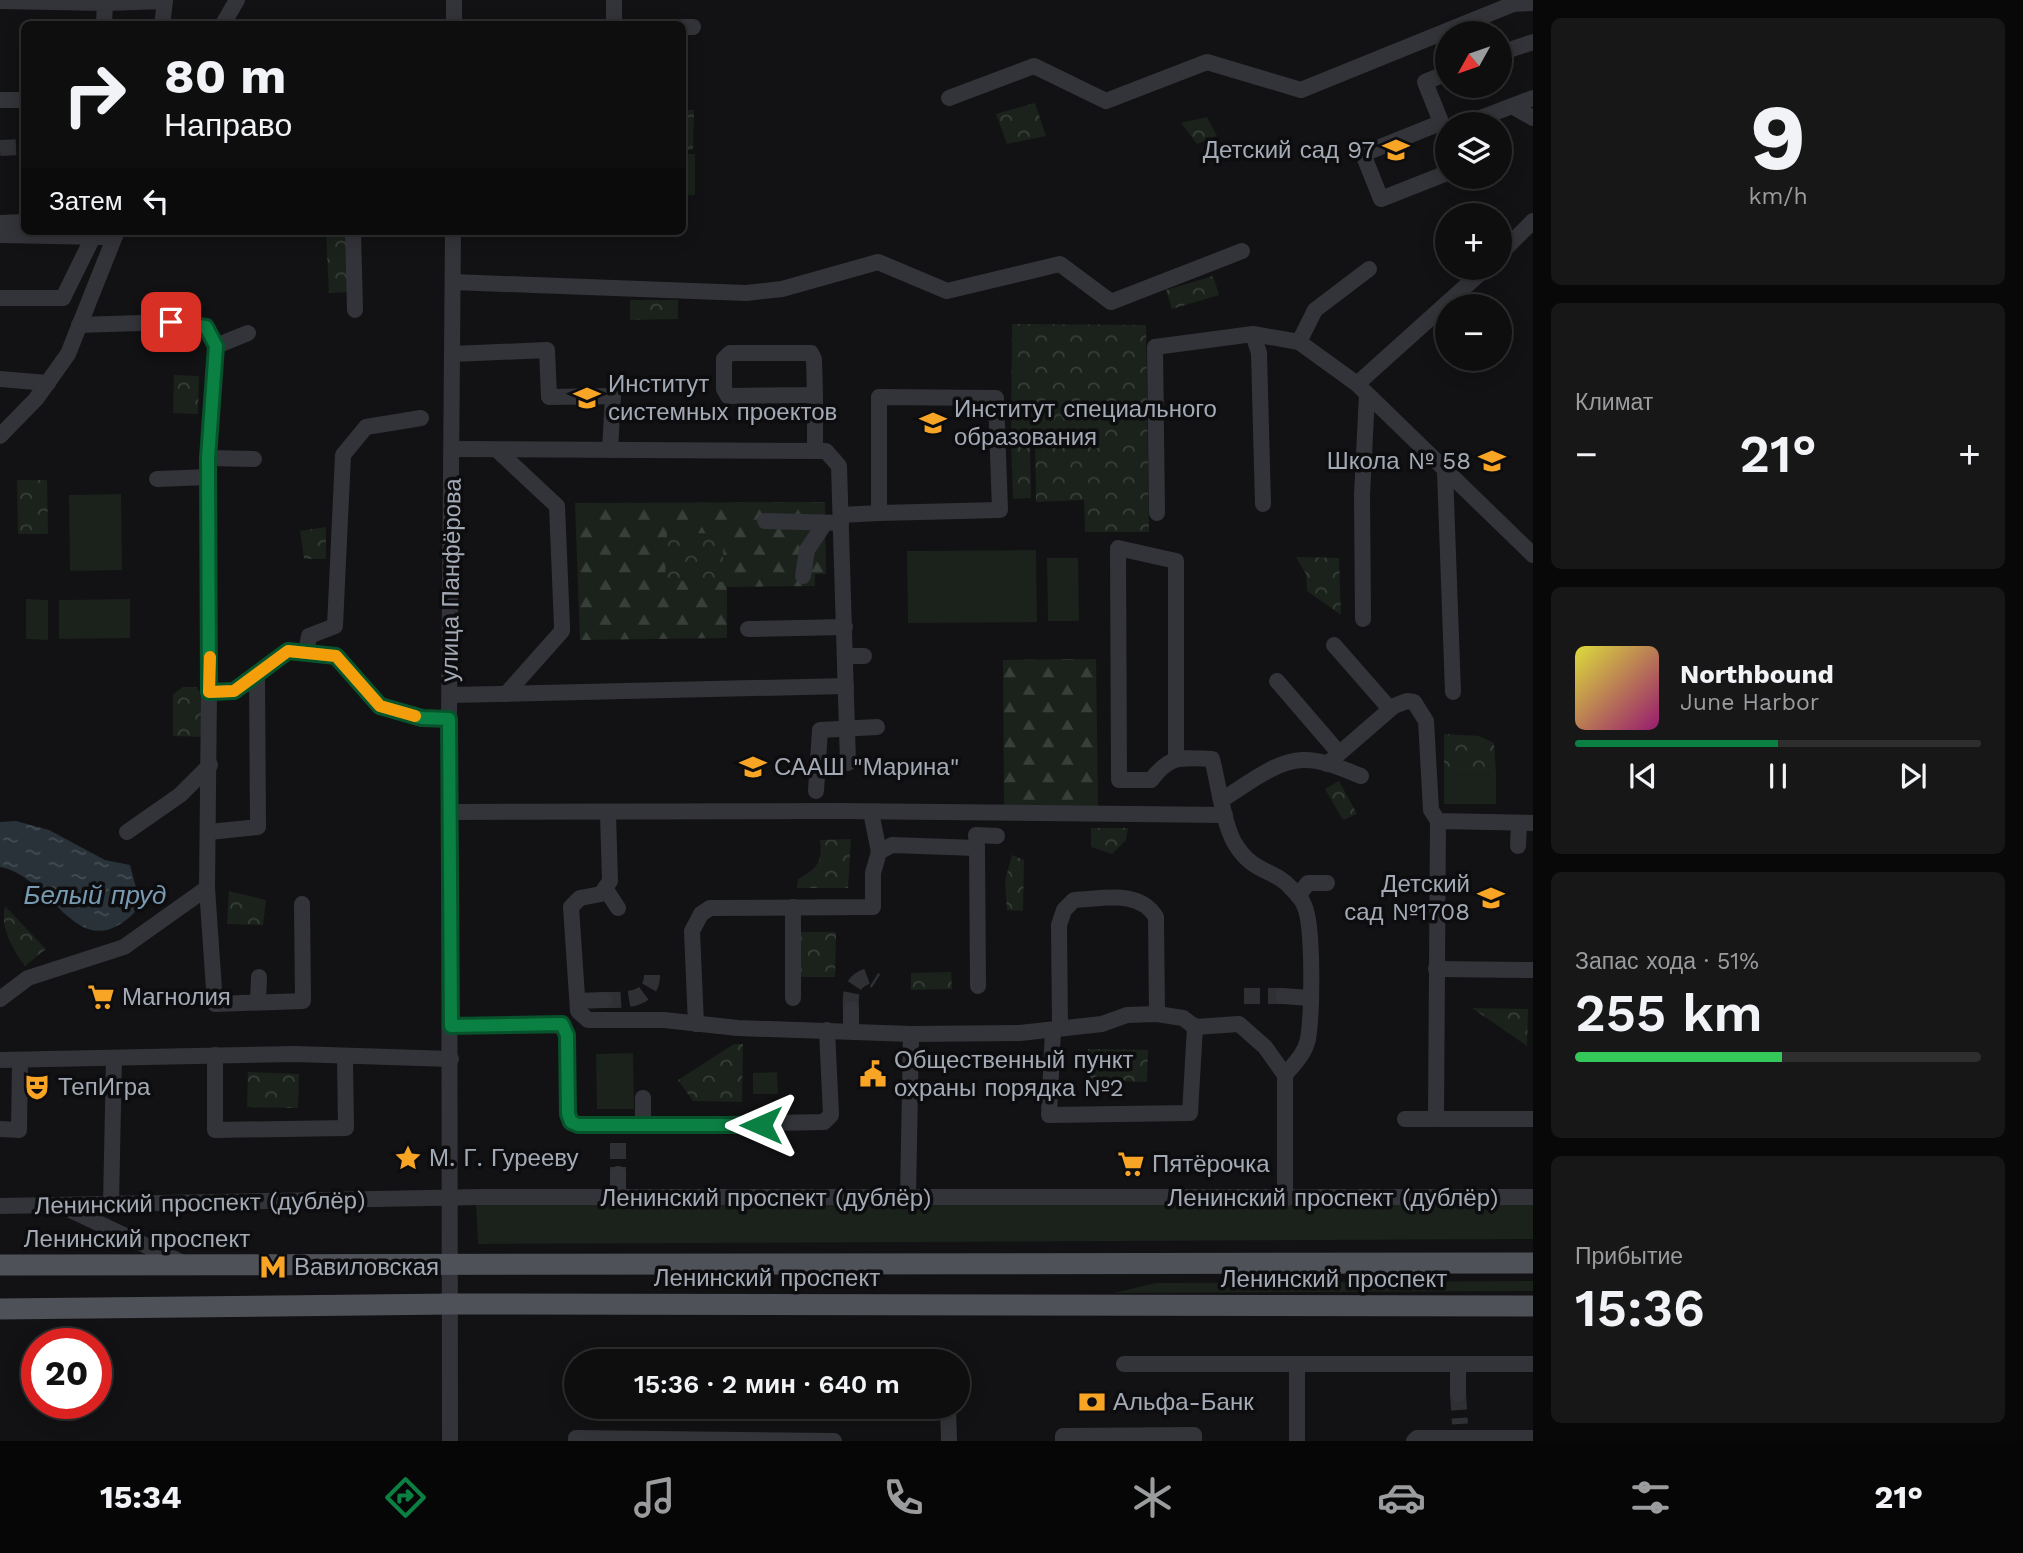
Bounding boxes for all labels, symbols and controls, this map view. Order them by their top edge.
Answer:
north arrow [1435,21,1512,98]
map controls [1435,21,1512,371]
text: 80 m [164,47,286,105]
icon: right [49,49,140,140]
text: 9 [1750,84,1806,191]
text: Направо [164,106,292,144]
button: layers [1435,112,1512,189]
school or university icon: Детский сад 97 [1381,135,1411,165]
place label: Детский сад 97 [1203,136,1375,164]
icon: left [137,182,175,220]
text: km/h [1748,183,1808,210]
text: Затем [49,186,123,216]
button: + [1435,203,1512,280]
pin [141,292,201,352]
button: − [1435,294,1512,371]
icon: arrive [152,303,190,341]
place label: Институт системных проектов [608,370,837,426]
school or university icon: Институт системных проектов [572,383,602,413]
text: Климат [1575,389,1653,416]
place label: Институт специального образования [954,395,1217,451]
school or university icon: Институт специального образования [918,408,948,438]
text: 21° [1739,424,1817,485]
text: − [1575,432,1598,476]
text: + [1958,432,1981,476]
school or university icon: Школа № 58 [1477,446,1507,476]
place label: Школа № 58 [1327,447,1471,475]
street label: улица Панфёрова [435,477,467,682]
text: Northbound [1680,659,1834,689]
text: June Harbor [1680,689,1819,716]
school or university icon: СААШ "Марина" [738,752,768,782]
place label: СААШ "Марина" [774,753,959,781]
icon: previous [1624,757,1662,795]
icon: pause [1759,757,1797,795]
icon: next [1894,757,1932,795]
place label: Детский сад №1708 [1344,870,1470,926]
water label: Белый пруд [24,880,166,910]
school or university icon: Детский сад №1708 [1476,883,1506,913]
text: Запас хода · 51% [1575,948,1759,975]
supermarket icon: Магнолия [86,982,116,1012]
place label: Магнолия [122,983,231,1011]
text: 255 km [1575,983,1763,1044]
place label: Общественный пункт охраны порядка №2 [894,1046,1133,1102]
public building icon: Общественный пункт охраны порядка №2 [858,1059,888,1089]
theatre icon: ТепИгра [22,1072,52,1102]
place label: ТепИгра [58,1073,151,1101]
position arrow [724,1088,798,1162]
place icon: М. Г. Гурееву [393,1143,423,1173]
place label: М. Г. Гурееву [429,1144,579,1172]
supermarket icon: Пятёрочка [1116,1149,1146,1179]
place label: Пятёрочка [1152,1150,1270,1178]
street label: Ленинский проспект (дублёр) [601,1184,931,1212]
street label: Ленинский проспект (дублёр) [1168,1184,1498,1212]
street label: Ленинский проспект (дублёр) [34,1186,366,1220]
street label: Ленинский проспект [24,1225,250,1253]
text: Прибытие [1575,1243,1683,1270]
metro station icon: Вавиловская [258,1252,288,1282]
place label: Вавиловская [294,1253,439,1281]
street label: Ленинский проспект [654,1264,880,1292]
street label: Ленинский проспект [1221,1265,1447,1293]
text: 15:36 [1575,1278,1705,1339]
speed limit sign: 20 [21,1328,112,1419]
text: 15:36 · 2 мин · 640 m [634,1369,900,1399]
bank icon: Альфа-Банк [1077,1387,1107,1417]
place label: Альфа-Банк [1113,1388,1254,1416]
icon: directions [381,1473,430,1522]
icon: music [630,1473,679,1522]
icon: phone [879,1473,928,1522]
icon: climate [1128,1473,1177,1522]
icon: car [1377,1473,1426,1522]
icon: filters [1626,1473,1675,1522]
text: 15:34 [100,1478,182,1516]
text: 21° [1874,1478,1923,1516]

